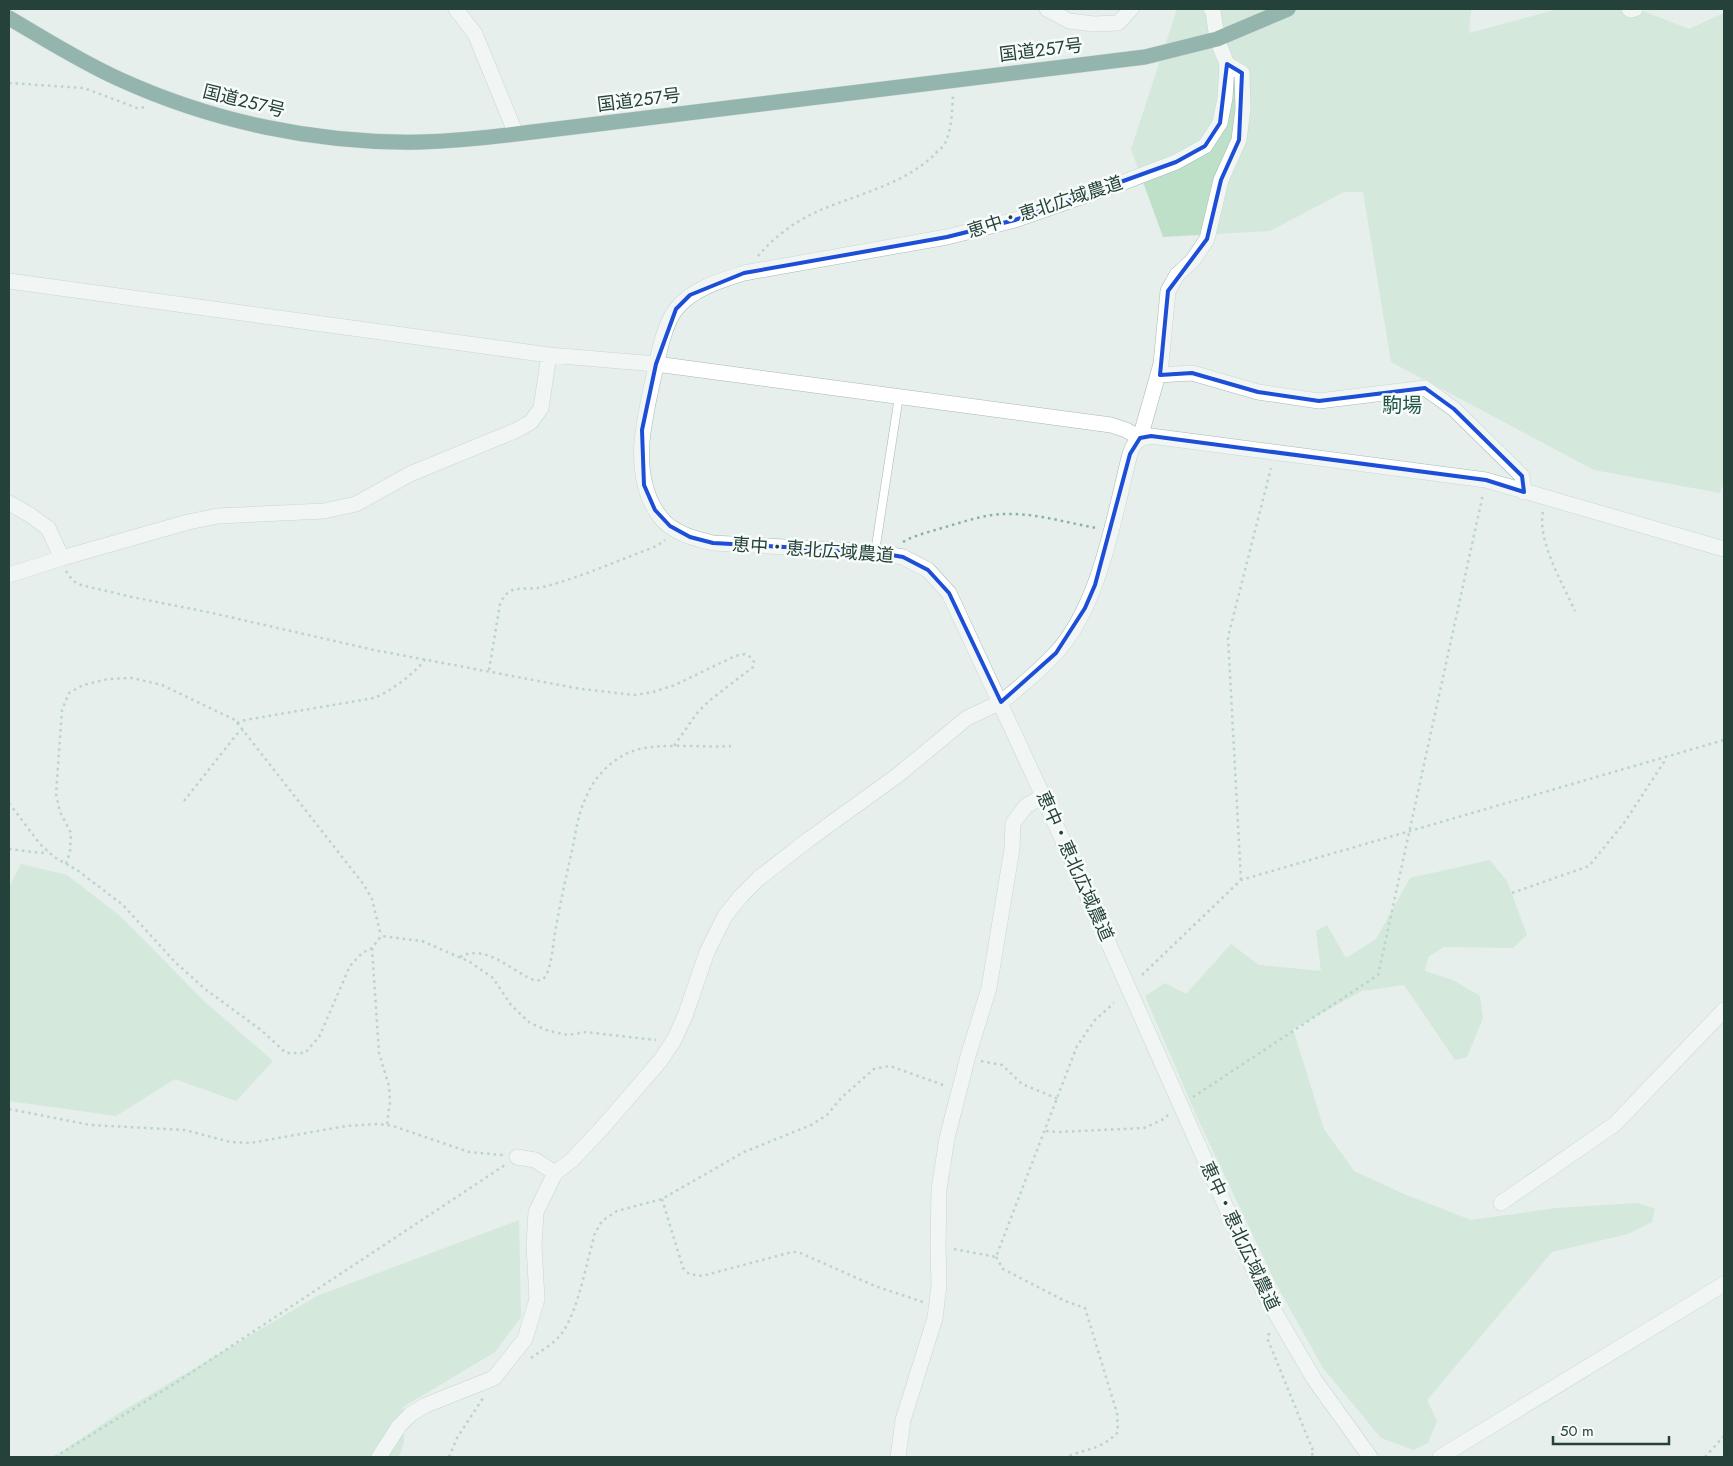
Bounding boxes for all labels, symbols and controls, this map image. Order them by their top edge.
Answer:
street label: 国道257号 [998,32,1084,68]
street label: 国道257号 [200,78,288,124]
street label: 国道257号 [596,82,682,118]
street label: 恵中・恵北広域農道 [964,170,1126,244]
district label: 駒場 [1382,391,1422,420]
street label: 恵中・恵北広域農道 [731,531,895,569]
street label: 恵中・恵北広域農道 [1030,787,1120,945]
street label: 恵中・恵北広域農道 [1194,1157,1286,1315]
scale bar [1553,1414,1669,1446]
text: 50 m [1560,1420,1594,1442]

